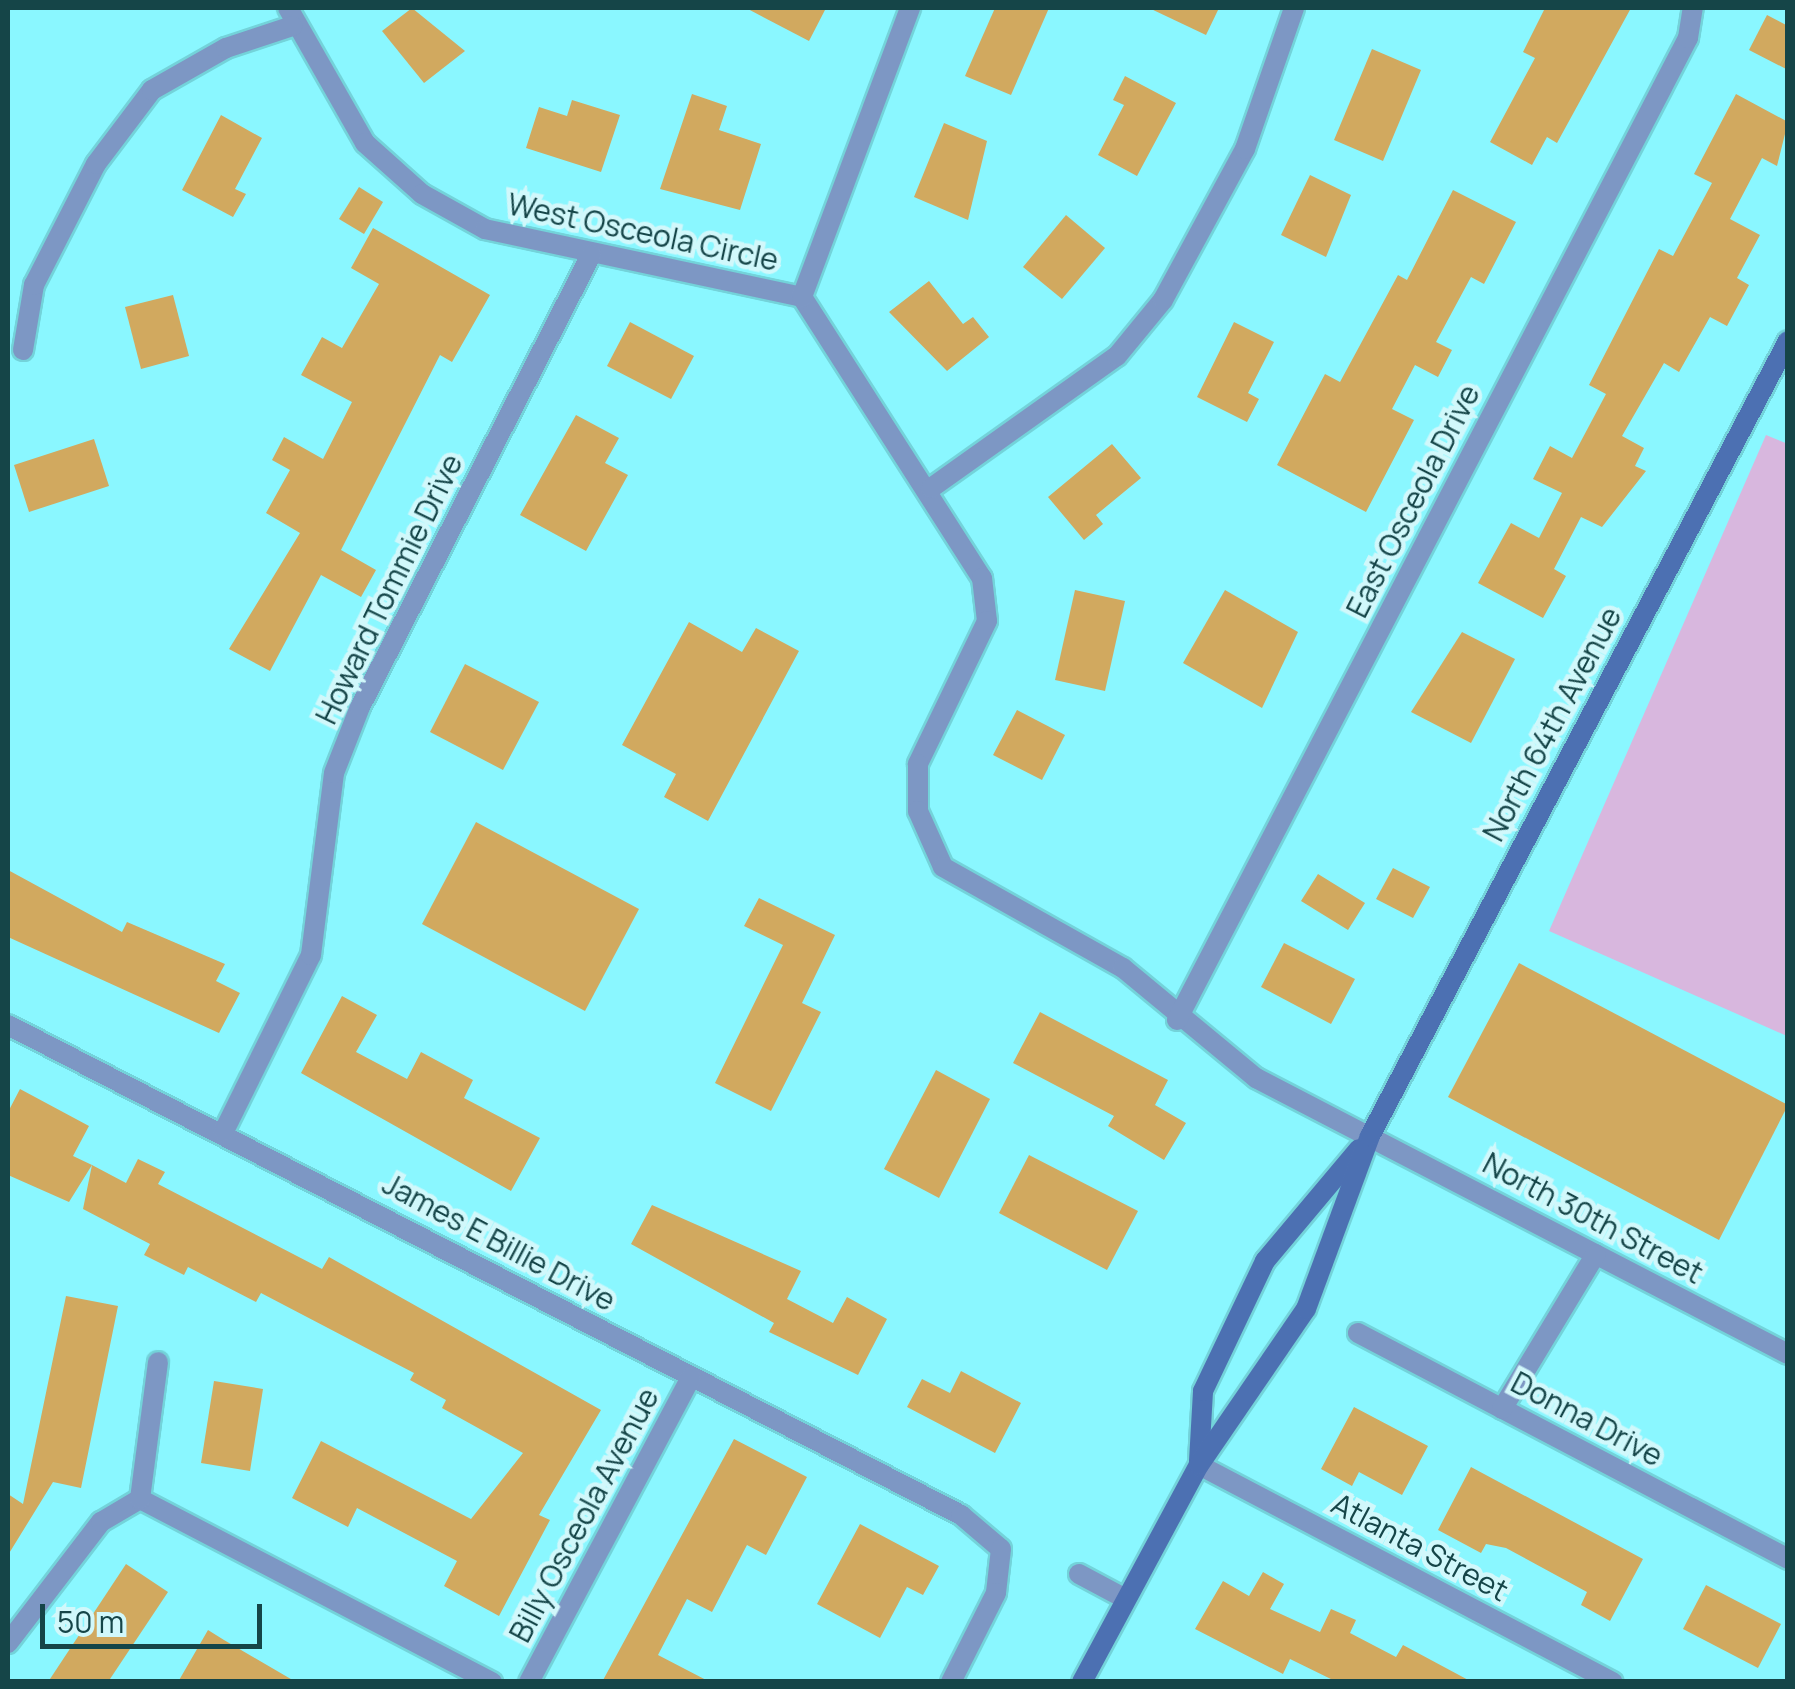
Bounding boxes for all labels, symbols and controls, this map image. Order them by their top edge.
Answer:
street label: West Osceola Circle [504,186,782,278]
street label: East Osceola Drive [1339,379,1487,623]
street label: Howard Tommie Drive [308,448,470,730]
street label: North 64th Avenue [1475,601,1629,847]
street label: North 30th Street [1477,1145,1709,1291]
street label: James E Billie Drive [376,1165,622,1319]
street label: Donna Drive [1505,1364,1669,1474]
street label: Billy Osceola Avenue [502,1382,666,1648]
street label: Atlanta Street [1326,1485,1514,1609]
scale bar [45,1584,268,1646]
text: 50 m [57,1601,124,1642]

